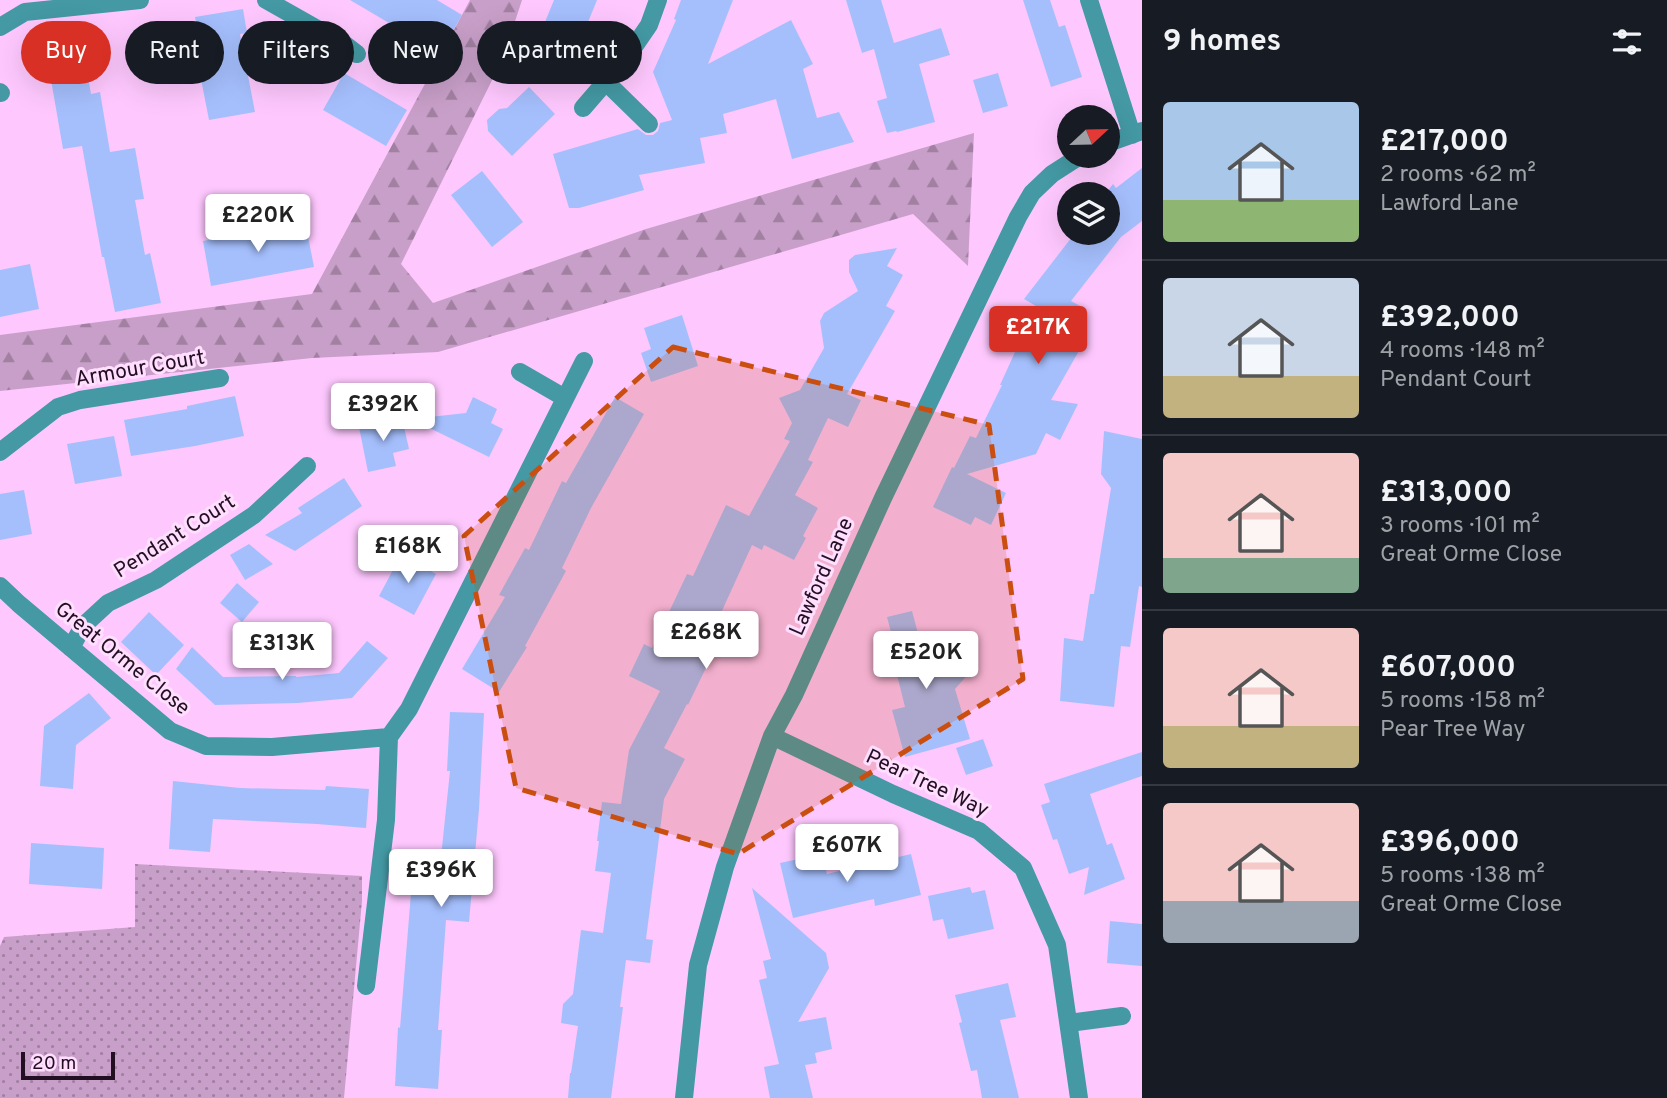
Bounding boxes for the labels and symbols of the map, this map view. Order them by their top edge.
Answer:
north arrow [1057,105,1120,168]
pin: £220K [209,194,307,254]
pin: £217K [989,306,1087,366]
street label: Armour Court [73,344,207,394]
pin: £392K [334,384,432,443]
street label: Pendant Court [109,489,241,585]
street label: Lawford Lane [784,514,860,640]
pin: £168K [359,526,457,585]
street label: Great Orme Close [49,596,195,722]
pin: £268K [657,612,755,671]
pin: £313K [233,622,331,682]
pin: £520K [877,632,975,691]
street label: Pear Tree Way [861,744,993,824]
pin: £607K [798,824,896,884]
pin: £396K [392,850,490,909]
scale bar [21,1049,116,1081]

